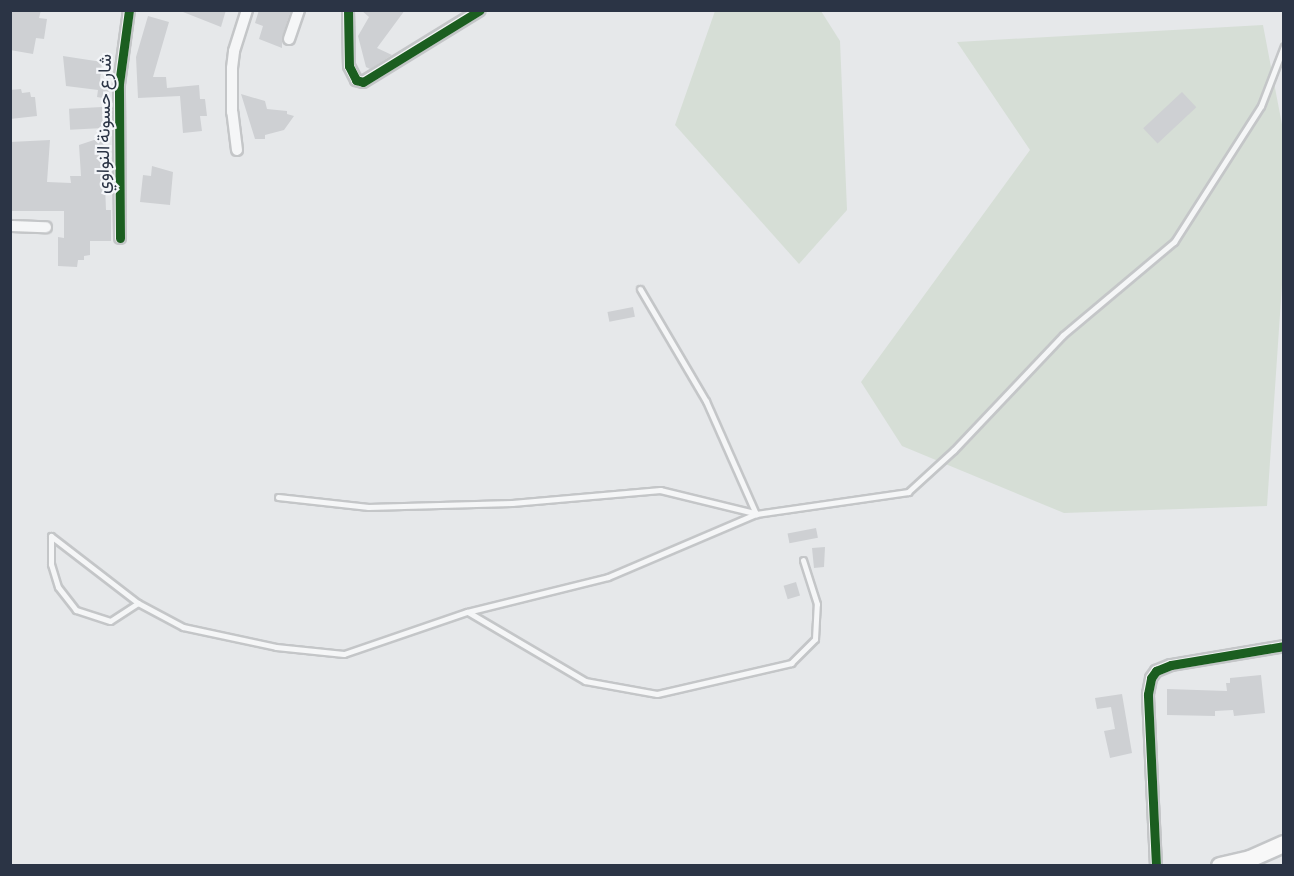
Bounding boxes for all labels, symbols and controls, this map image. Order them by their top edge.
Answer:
street label: شارع حسونة النواوي [93,54,117,194]

